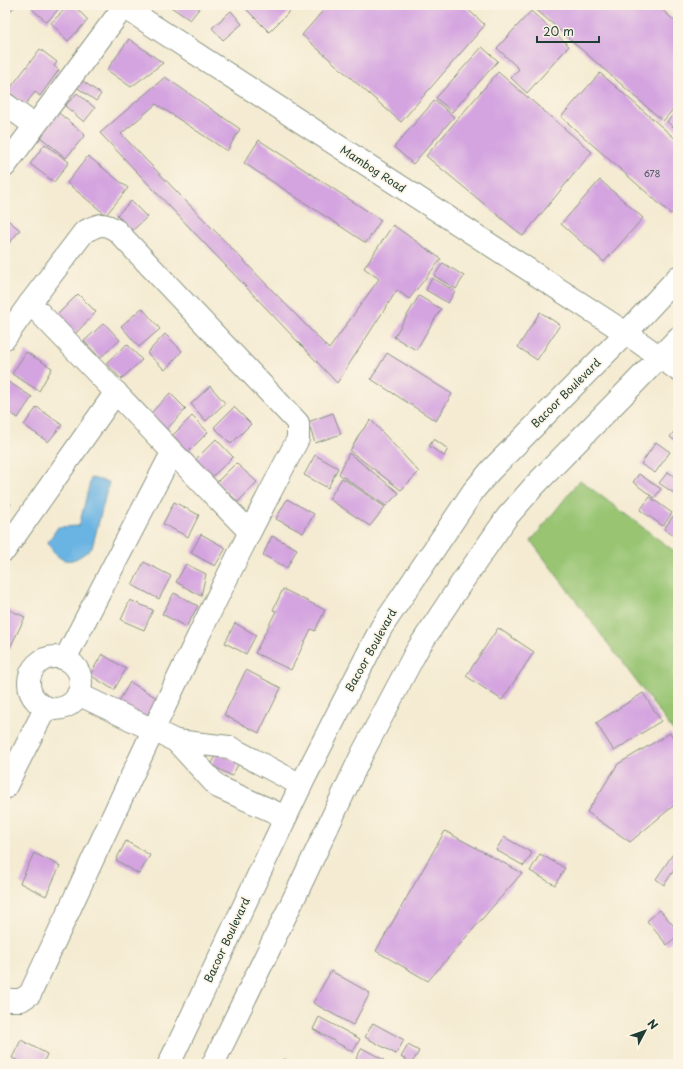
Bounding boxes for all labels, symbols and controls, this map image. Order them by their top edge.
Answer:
scale bar [537,18,599,44]
text: 20 m [543,22,574,40]
street label: Mambog Road [337,141,410,196]
house number: 678 [644,166,660,180]
street label: Bacoor Boulevard [527,354,605,431]
street label: Bacoor Boulevard [341,605,401,694]
street label: Bacoor Boulevard [199,894,254,985]
north arrow [625,1011,665,1051]
text: N [644,1015,662,1033]

